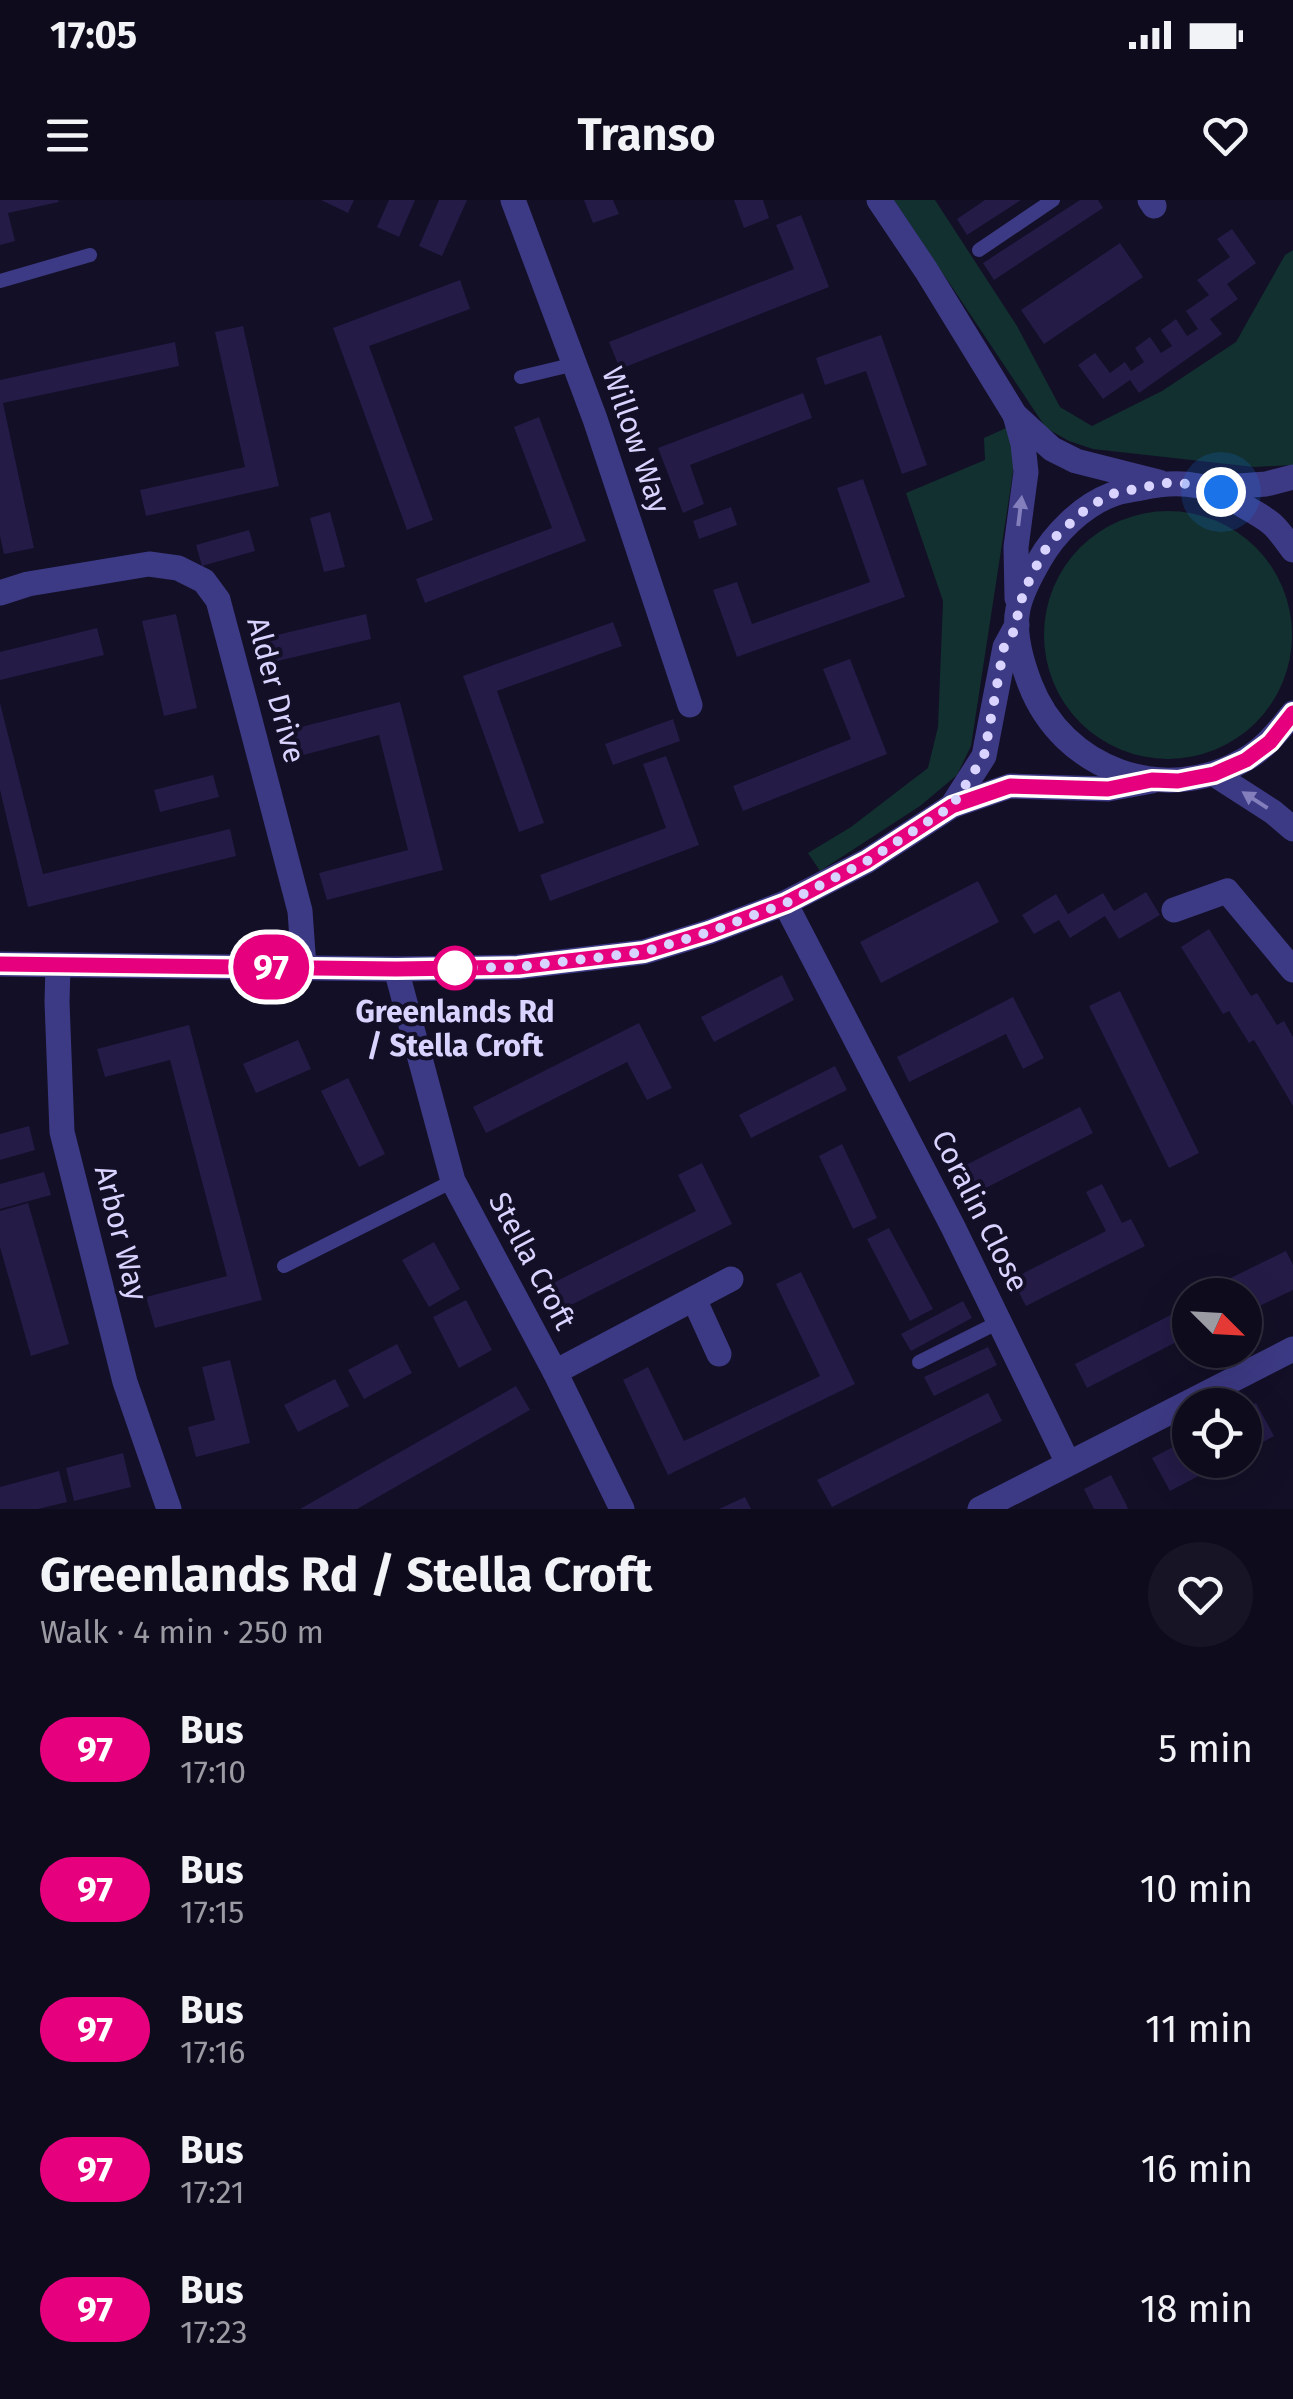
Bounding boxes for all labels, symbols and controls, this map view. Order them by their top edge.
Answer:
text: 17:05 [50,12,137,58]
icon: menu [40,108,95,163]
text: Transo [577,108,716,162]
icon: heart [1198,108,1253,163]
street label: Willow Way [594,362,678,518]
your location [1196,467,1246,517]
one-way arrow [1013,495,1029,526]
street label: Alder Drive [239,613,313,767]
one-way arrow [1241,792,1269,810]
line badge: 97 [226,934,316,1000]
text: 97 [253,946,289,988]
marker: Greenlands Rd / Stella Croft [434,947,476,989]
place label: Greenlands Rd / Stella Croft [355,994,555,1064]
street label: Coralin Close [924,1124,1036,1298]
street label: Arbor Way [87,1162,155,1305]
street label: Stella Croft [481,1186,583,1336]
north arrow [1172,1278,1262,1368]
map controls [1172,1278,1262,1478]
button: locate [1172,1388,1262,1478]
button: heart [1148,1542,1253,1647]
text: Greenlands Rd / Stella Croft [40,1546,652,1604]
text: Walk · 4 min · 250 m [40,1613,324,1651]
text: Bus [180,1707,244,1753]
text: 5 min [1158,1726,1253,1772]
text: 97 [77,1728,113,1770]
text: 17:10 [180,1753,246,1791]
text: Bus [180,1847,244,1893]
text: 10 min [1140,1866,1253,1912]
text: 97 [77,1868,113,1910]
text: 17:15 [180,1893,244,1931]
text: Bus [180,1987,244,2033]
text: 11 min [1145,2006,1253,2052]
text: 97 [77,2008,113,2050]
text: 17:16 [180,2033,245,2071]
text: Bus [180,2127,244,2173]
text: 16 min [1141,2146,1253,2192]
text: 97 [77,2148,113,2190]
text: 17:21 [180,2173,245,2211]
text: Bus [180,2267,244,2313]
text: 18 min [1140,2286,1253,2332]
text: 97 [77,2288,113,2330]
text: 17:23 [180,2313,247,2351]

